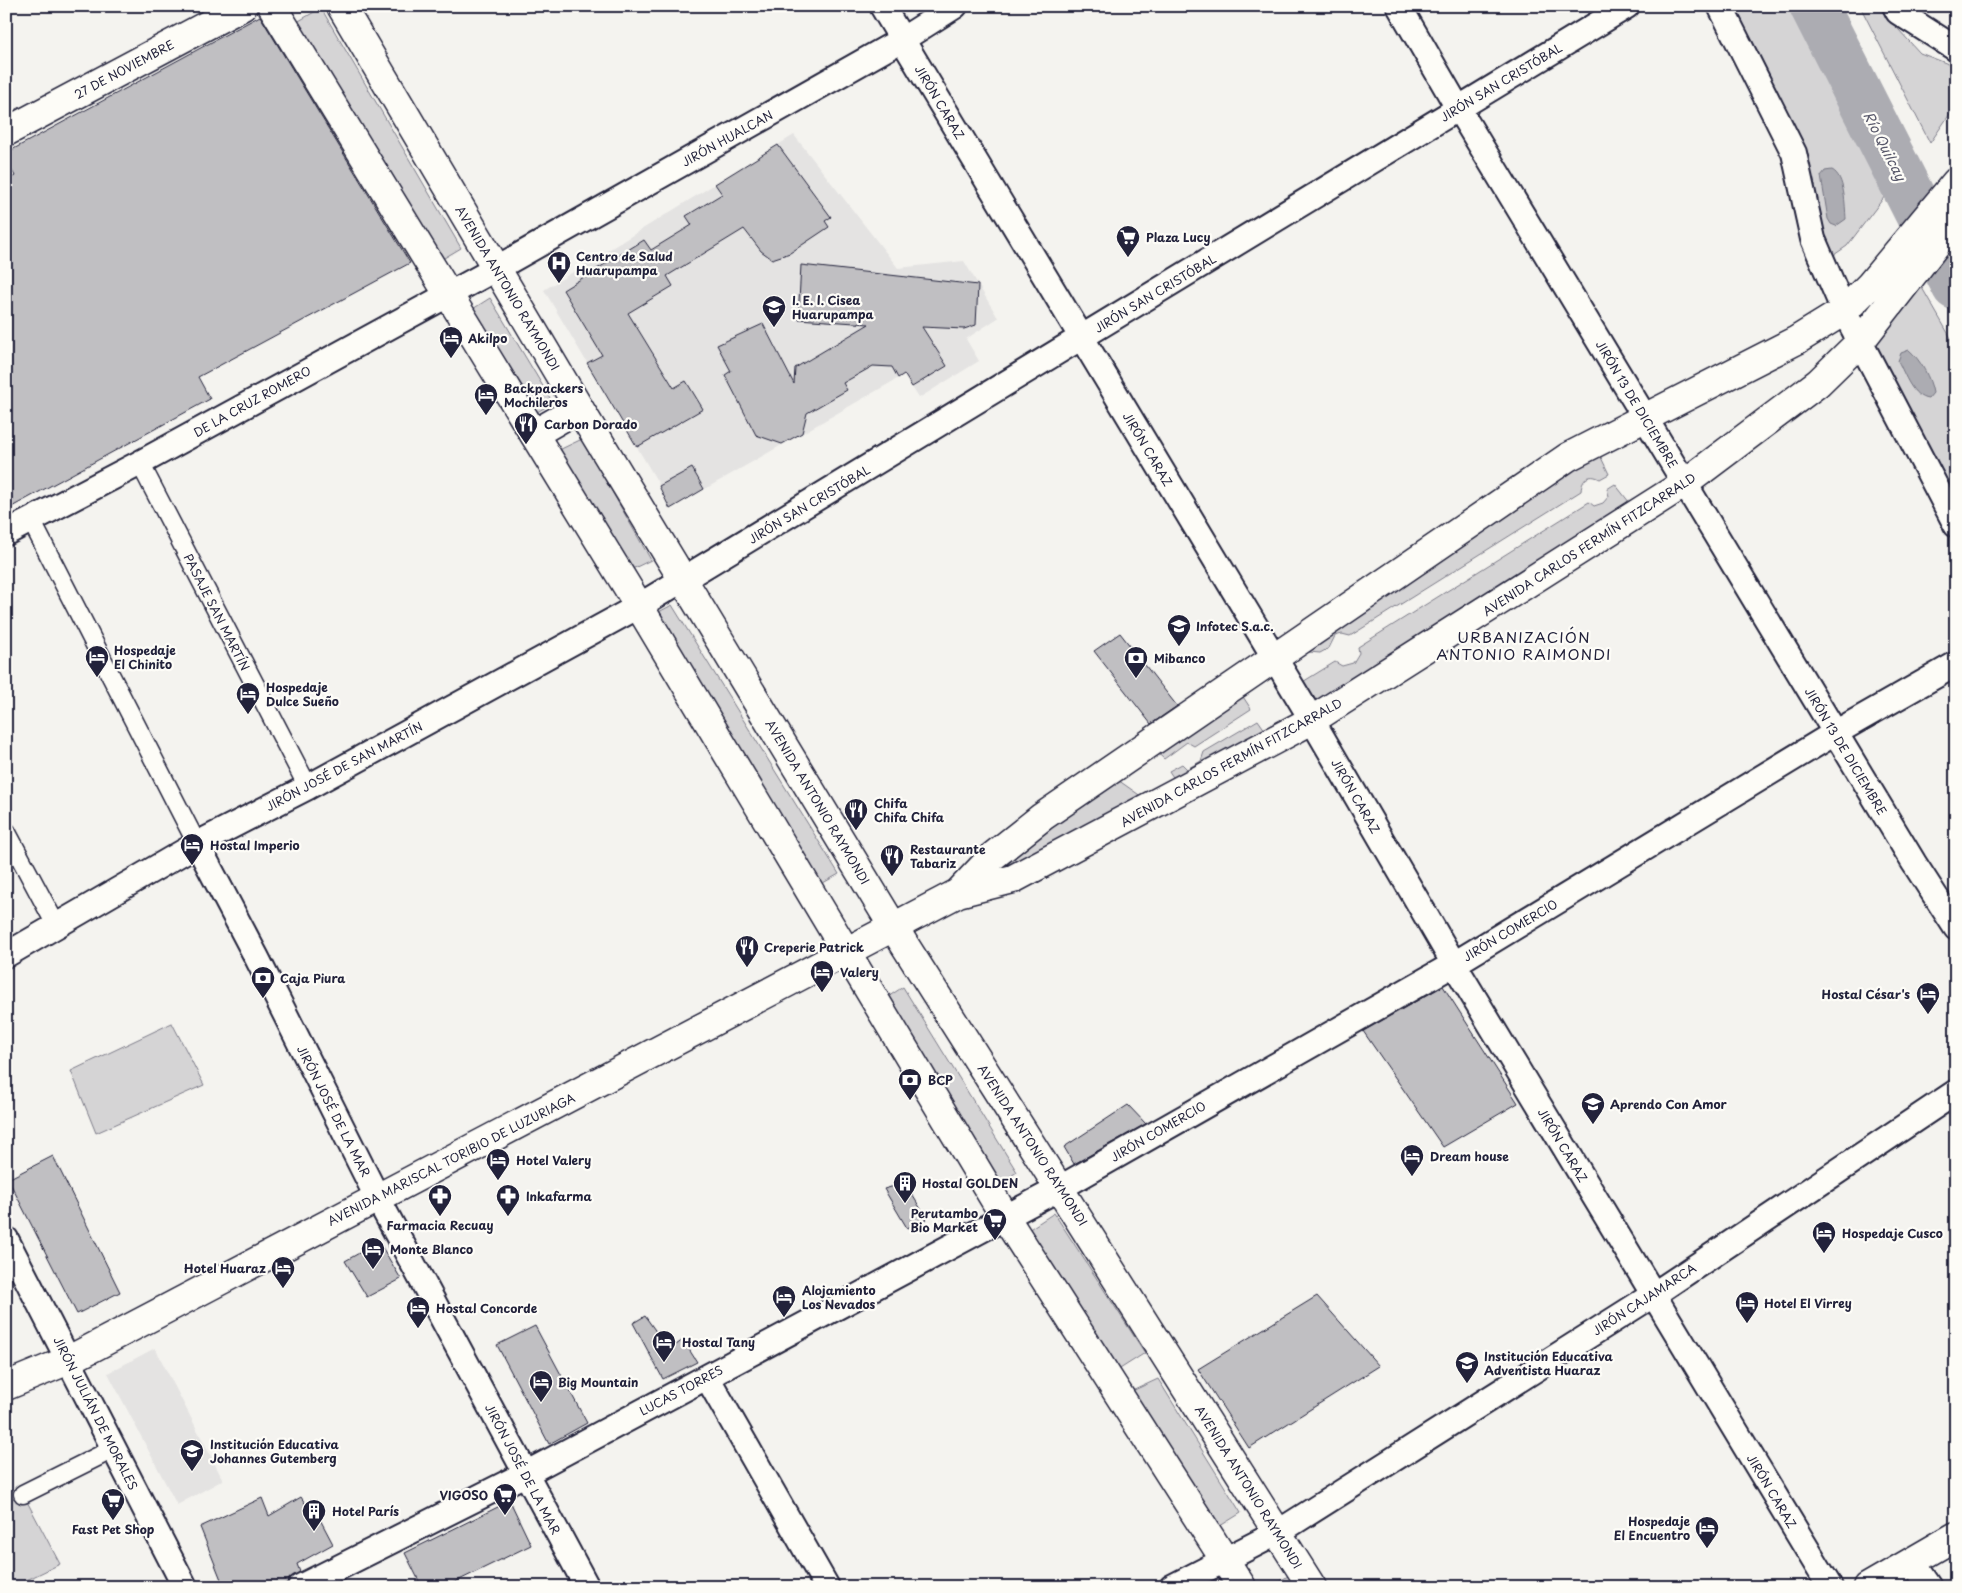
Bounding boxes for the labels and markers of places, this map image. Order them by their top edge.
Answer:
supermarket icon: Plaza Lucy [1115,224,1141,258]
place label: Plaza Lucy [1146,228,1210,246]
place label: Centro de Salud Huarupampa [576,247,673,279]
hospital icon: Centro de Salud Huarupampa [546,250,572,284]
place label: I. E. I. Cisea Huarupampa [792,291,875,323]
school or university icon: I. E. I. Cisea Huarupampa [761,294,787,328]
hotel icon: Akilpo [438,325,464,359]
place label: Akilpo [467,329,507,347]
place label: Backpackers Mochileros [504,379,583,411]
hotel icon: Backpackers Mochileros [473,382,499,416]
restaurant icon: Carbon Dorado [513,411,539,445]
place label: Carbon Dorado [544,415,637,433]
school or university icon: Infotec S.a.c. [1166,613,1192,647]
place label: Infotec S.a.c. [1196,617,1273,635]
place label: Hospedaje El Chinito [114,641,176,673]
hotel icon: Hospedaje El Chinito [84,644,110,678]
bank icon: Mibanco [1123,645,1149,679]
place label: Mibanco [1154,649,1205,667]
place label: Hospedaje Dulce Sueño [266,678,339,710]
hotel icon: Hospedaje Dulce Sueño [235,681,261,715]
place label: Chifa Chifa Chifa [874,794,945,826]
restaurant icon: Chifa Chifa Chifa [843,797,869,831]
hotel icon: Hostal Imperio [179,832,205,866]
place label: Hostal Imperio [210,836,300,854]
place label: Restaurante Tabariz [910,840,986,872]
restaurant icon: Restaurante Tabariz [879,843,905,877]
restaurant icon: Creperie Patrick [734,934,760,968]
place label: Creperie Patrick [764,938,864,956]
hotel icon: Valery [809,959,835,993]
place label: Valery [840,963,879,981]
bank icon: Caja Piura [250,965,276,999]
place label: Caja Piura [280,969,346,987]
hotel icon: Hostal César's [1915,981,1941,1015]
place label: Hostal César's [1821,985,1910,1003]
bank icon: BCP [897,1067,923,1101]
place label: BCP [928,1071,953,1089]
school or university icon: Aprendo Con Amor [1580,1091,1606,1125]
place label: Aprendo Con Amor [1610,1095,1728,1113]
hotel icon: Dream house [1399,1143,1425,1177]
hotel icon: Hotel Valery [485,1147,511,1181]
place label: Dream house [1430,1147,1509,1165]
place label: Hotel Valery [516,1151,591,1169]
building icon: Hostal GOLDEN [892,1170,918,1204]
place label: Hostal GOLDEN [922,1174,1018,1192]
pharmacy icon: Farmacia Recuay [427,1183,453,1217]
pharmacy icon: Inkafarma [495,1183,521,1217]
place label: Inkafarma [526,1187,592,1205]
place label: Perutambo Bio Market [910,1204,978,1236]
supermarket icon: Perutambo Bio Market [982,1207,1008,1241]
place label: Farmacia Recuay [387,1216,493,1234]
hotel icon: Hospedaje Cusco [1811,1220,1837,1254]
place label: Hospedaje Cusco [1842,1224,1943,1242]
hotel icon: Monte Blanco [360,1236,386,1270]
place label: Monte Blanco [390,1240,473,1258]
hotel icon: Hotel Huaraz [270,1255,296,1289]
place label: Hotel Huaraz [184,1259,266,1277]
place label: Alojamiento Los Nevados [802,1281,876,1313]
hotel icon: Alojamiento Los Nevados [771,1284,797,1318]
hotel icon: Hotel El Virrey [1734,1290,1760,1324]
place label: Hotel El Virrey [1764,1294,1852,1312]
hotel icon: Hostal Concorde [405,1295,431,1329]
place label: Hostal Concorde [436,1299,538,1317]
hotel icon: Hostal Tany [651,1329,677,1363]
place label: Hostal Tany [682,1333,755,1351]
place label: Institución Educativa Adventista Huaraz [1484,1347,1613,1379]
school or university icon: Institución Educativa Adventista Huaraz [1454,1350,1480,1384]
hotel icon: Big Mountain [528,1369,554,1403]
place label: Big Mountain [558,1373,638,1391]
place label: Institución Educativa Johannes Gutemberg [210,1435,339,1467]
school or university icon: Institución Educativa Johannes Gutemberg [179,1438,205,1472]
supermarket icon: VIGOSO [492,1482,518,1516]
place label: VIGOSO [440,1486,488,1504]
supermarket icon: Fast Pet Shop [100,1487,126,1521]
building icon: Hotel París [301,1498,327,1532]
place label: Hotel París [332,1502,399,1520]
place label: Hospedaje El Encuentro [1614,1512,1690,1544]
hotel icon: Hospedaje El Encuentro [1694,1515,1720,1549]
place label: Fast Pet Shop [72,1520,155,1538]

